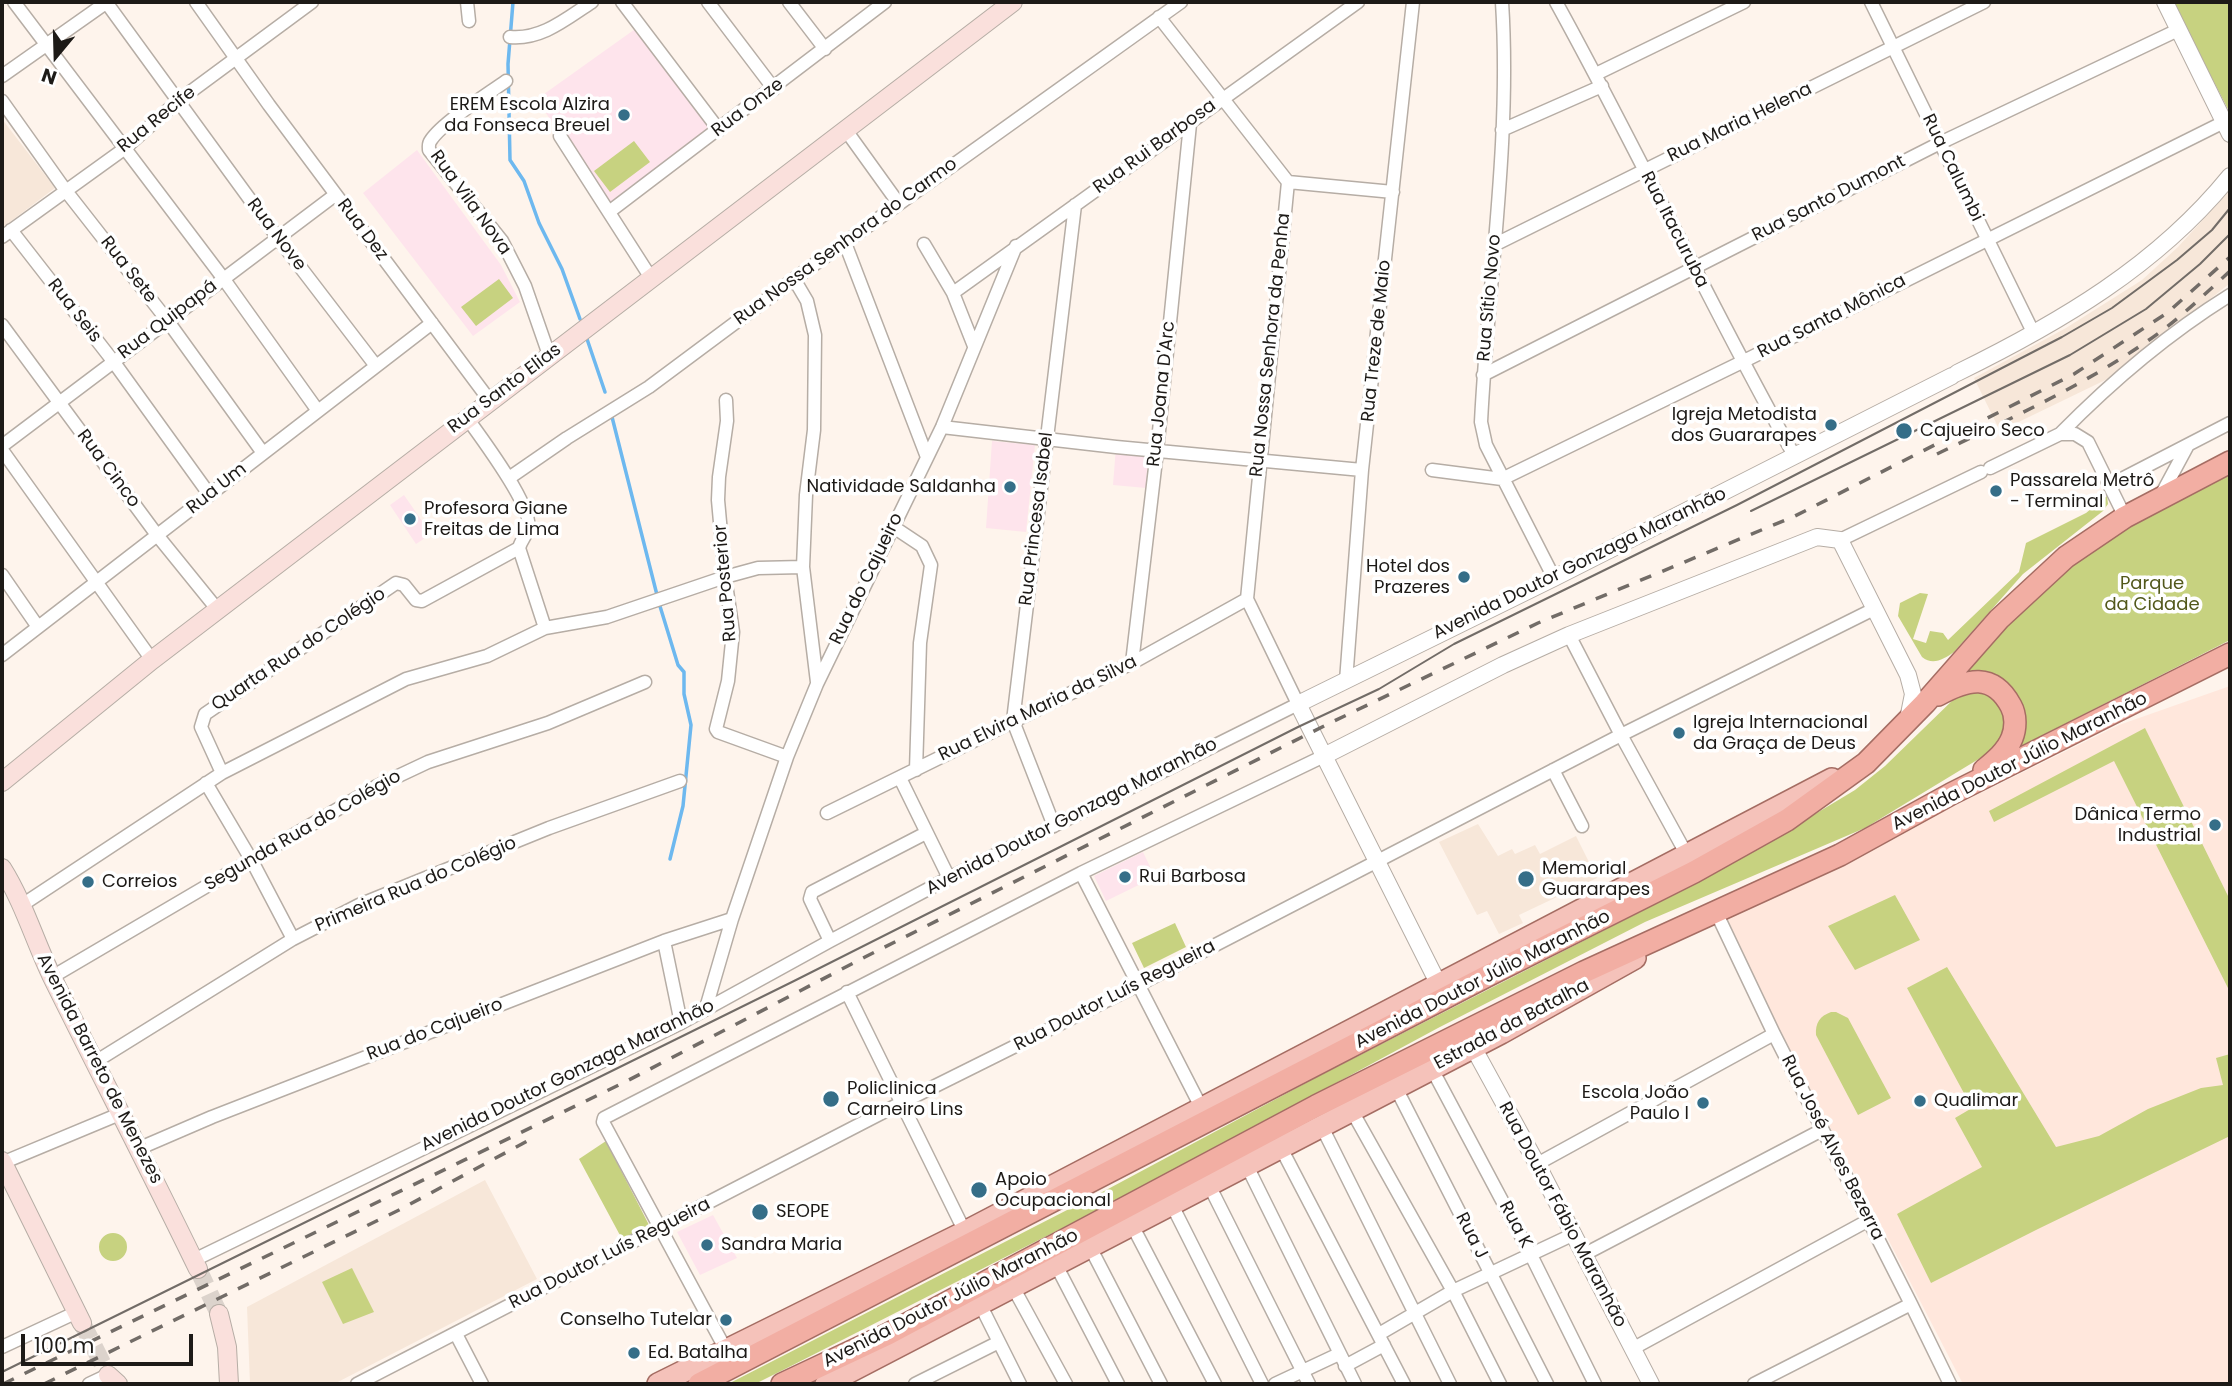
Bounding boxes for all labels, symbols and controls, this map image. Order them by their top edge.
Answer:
north arrow [21,21,91,91]
text: N [38,61,60,91]
street label: Rua Onze [708,74,788,142]
street label: Rua Maria Helena [1664,79,1816,167]
street label: Rua Recife [114,82,200,158]
place label: EREM Escola Alzira da Fonseca Breuel [444,94,610,136]
street label: Rua Rui Barbosa [1089,95,1221,199]
marker: EREM Escola Alzira da Fonseca Breuel [616,107,632,123]
street label: Rua Calumbi [1917,111,1987,225]
street label: Rua Vila Nova [425,147,515,259]
street label: Rua Santo Dumont [1749,151,1909,247]
street label: Rua Nossa Senhora do Carmo [730,154,962,330]
street label: Rua Itacuruba [1635,168,1713,292]
street label: Rua Nove [242,195,310,275]
street label: Rua Dez [332,195,392,265]
street label: Rua Nossa Senhora da Penha [1246,212,1296,478]
street label: Rua Sete [95,232,161,308]
street label: Rua Sítio Novo [1474,234,1506,362]
street label: Rua Treze de Maio [1358,259,1396,423]
street label: Rua Santa Mônica [1754,270,1910,364]
street label: Rua Seis [42,275,106,347]
street label: Rua Quipapá [114,276,222,364]
street label: Rua Joana D'Arc [1144,320,1180,468]
street label: Rua Santo Elias [444,339,566,439]
place label: Igreja Metodista dos Guararapes [1671,404,1817,446]
marker: Igreja Metodista dos Guararapes [1823,417,1839,433]
place label: Cajueiro Seco [1920,420,2045,442]
marker: Cajueiro Seco [1894,421,1914,441]
street label: Rua Cinco [72,426,144,512]
street label: Rua Princesa Isabel [1016,431,1058,607]
street label: Rua Um [183,459,251,519]
place label: Passarela Metrô - Terminal [2010,470,2154,512]
place label: Natividade Saldanha [806,476,996,498]
marker: Natividade Saldanha [1002,479,1018,495]
street label: Avenida Doutor Gonzaga Maranhão [1430,483,1730,645]
marker: Passarela Metrô - Terminal [1988,483,2004,499]
place label: Profesora Giane Freitas de Lima [424,498,568,540]
street label: Rua do Cajueiro [826,510,908,648]
marker: Profesora Giane Freitas de Lima [402,511,418,527]
street label: Rua Posterior [710,523,742,643]
place label: Hotel dos Prazeres [1366,556,1450,598]
marker: Hotel dos Prazeres [1456,569,1472,585]
park label: Parque da Cidade [2104,573,2200,616]
street label: Quarta Rua do Colégio [208,584,390,716]
street label: Rua Elvira Maria da Silva [935,652,1141,766]
street label: Avenida Doutor Júlio Maranhão [1889,688,2151,836]
place label: Igreja Internacional da Graça de Deus [1693,712,1868,754]
marker: Igreja Internacional da Graça de Deus [1671,725,1687,741]
street label: Avenida Doutor Gonzaga Maranhão [923,734,1221,900]
street label: Segunda Rua do Colégio [201,766,405,896]
place label: Dânica Termo Industrial [2075,804,2201,846]
marker: Dânica Termo Industrial [2207,817,2223,833]
street label: Primeira Rua do Colégio [312,833,520,937]
place label: Memorial Guararapes [1542,858,1650,900]
place label: Rui Barbosa [1139,866,1246,888]
marker: Rui Barbosa [1117,869,1133,885]
marker: Memorial Guararapes [1516,869,1536,889]
place label: Correios [102,871,177,893]
marker: Correios [80,874,96,890]
street label: Avenida Doutor Júlio Maranhão [1352,906,1614,1054]
street label: Rua Doutor Luís Regueira [1011,936,1219,1056]
street label: Avenida Barreto de Menezes [31,950,167,1188]
street label: Estrada da Batalha [1431,975,1593,1075]
street label: Rua do Cajueiro [364,994,506,1066]
street label: Avenida Doutor Gonzaga Maranhão [418,995,718,1157]
street label: Rua José Alves Bezerra [1776,1052,1888,1244]
place label: Policlinica Carneiro Lins [847,1078,963,1120]
place label: Escola João Paulo I [1582,1082,1689,1124]
marker: Policlinica Carneiro Lins [821,1089,841,1109]
place label: Qualimar [1934,1090,2018,1112]
marker: Qualimar [1912,1093,1928,1109]
marker: Escola João Paulo I [1695,1095,1711,1111]
street label: Rua Doutor Fábio Maranhão [1493,1099,1631,1331]
place label: Apoio Ocupacional [995,1169,1111,1212]
marker: Apoio Ocupacional [969,1180,989,1200]
street label: Rua Doutor Luís Regueira [506,1194,714,1314]
street label: Rua K [1494,1198,1536,1252]
place label: SEOPE [776,1201,830,1223]
marker: SEOPE [750,1202,770,1222]
street label: Rua J [1450,1209,1492,1263]
street label: Avenida Doutor Júlio Maranhão [820,1225,1082,1373]
place label: Sandra Maria [721,1234,842,1256]
marker: Sandra Maria [699,1237,715,1253]
place label: Conselho Tutelar [560,1309,712,1331]
marker: Conselho Tutelar [718,1312,734,1328]
scale bar [24,1320,196,1364]
text: 100 m [34,1331,94,1360]
place label: Ed. Batalha [648,1342,748,1364]
marker: Ed. Batalha [626,1345,642,1361]

